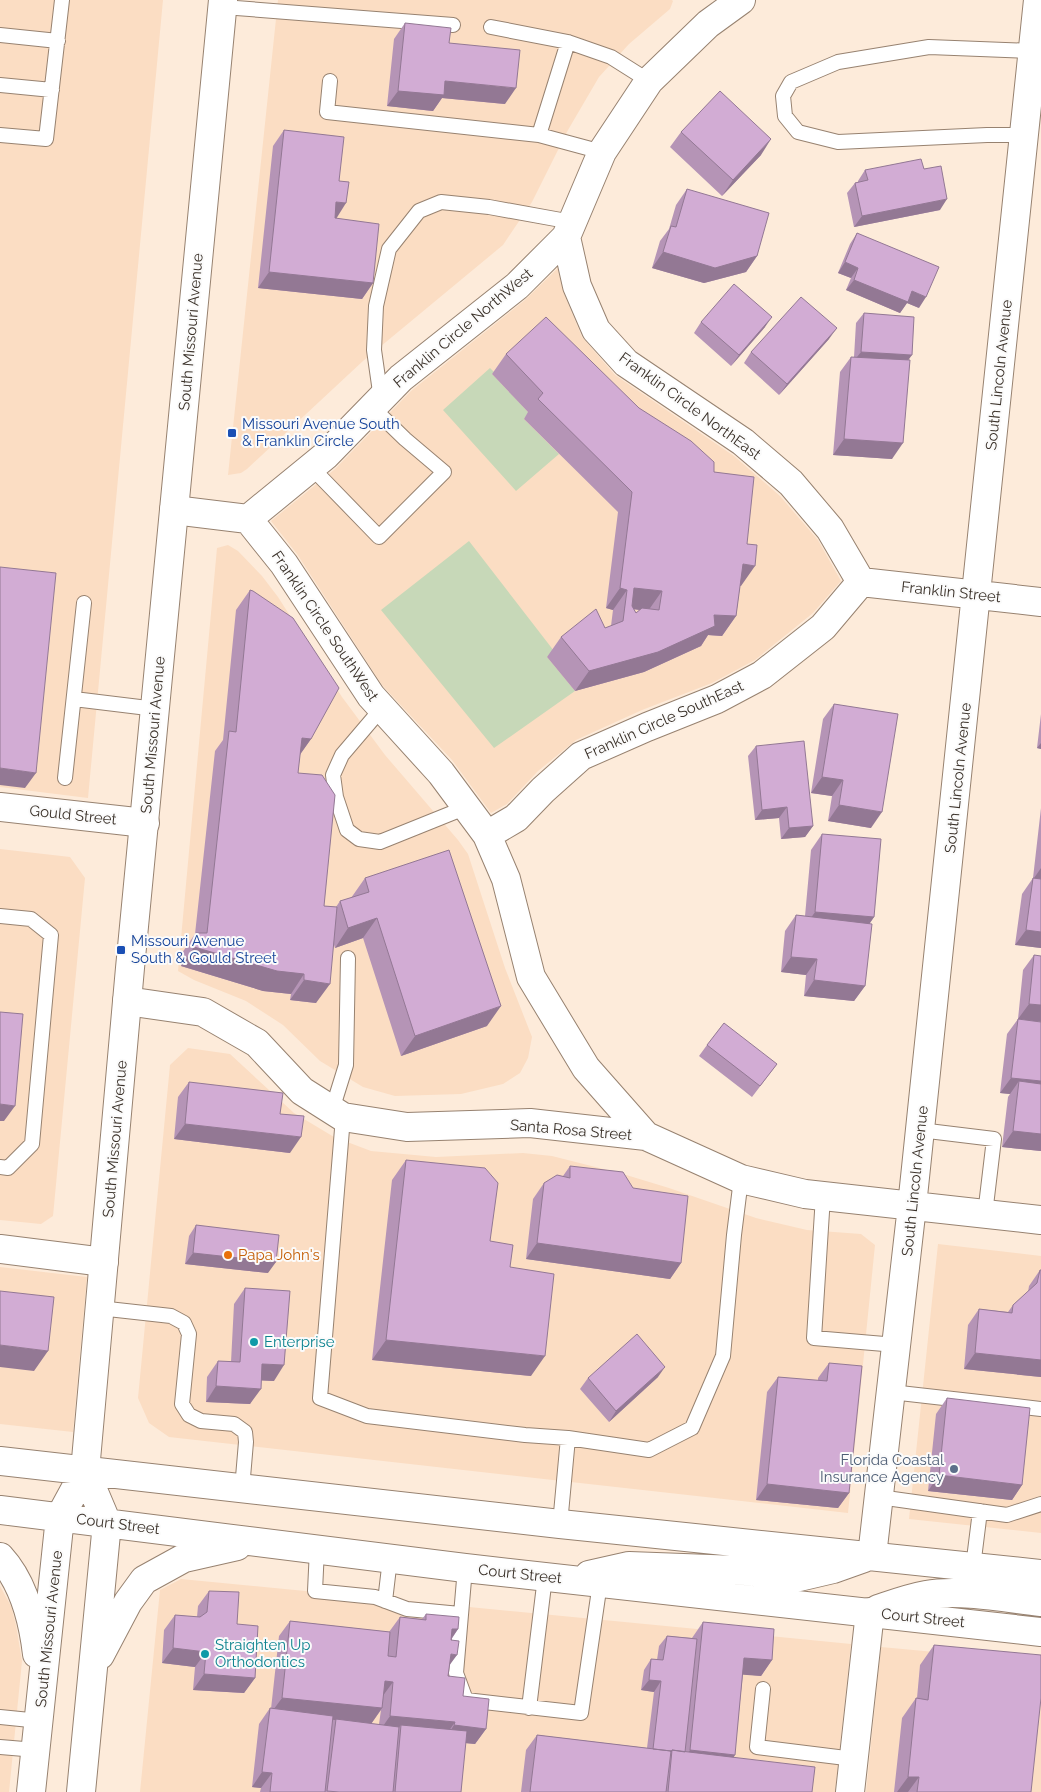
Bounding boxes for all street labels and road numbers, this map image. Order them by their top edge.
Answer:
street label: South Missouri Avenue [175,252,207,411]
street label: Franklin Circle NorthWest [390,264,536,392]
street label: South Lincoln Avenue [982,299,1016,451]
street label: Franklin Circle NorthEast [616,349,764,463]
street label: Franklin Circle SouthWest [268,547,382,705]
street label: Franklin Street [900,578,1002,606]
street label: South Missouri Avenue [137,655,169,814]
street label: Franklin Circle SouthEast [582,677,746,763]
street label: South Lincoln Avenue [941,702,975,854]
street label: Gould Street [29,801,117,829]
street label: South Missouri Avenue [99,1059,131,1218]
street label: South Lincoln Avenue [898,1105,932,1257]
street label: Santa Rosa Street [509,1116,633,1144]
street label: Court Street [75,1510,161,1538]
street label: South Missouri Avenue [32,1549,66,1708]
street label: Court Street [477,1561,563,1587]
street label: Court Street [880,1605,966,1631]

